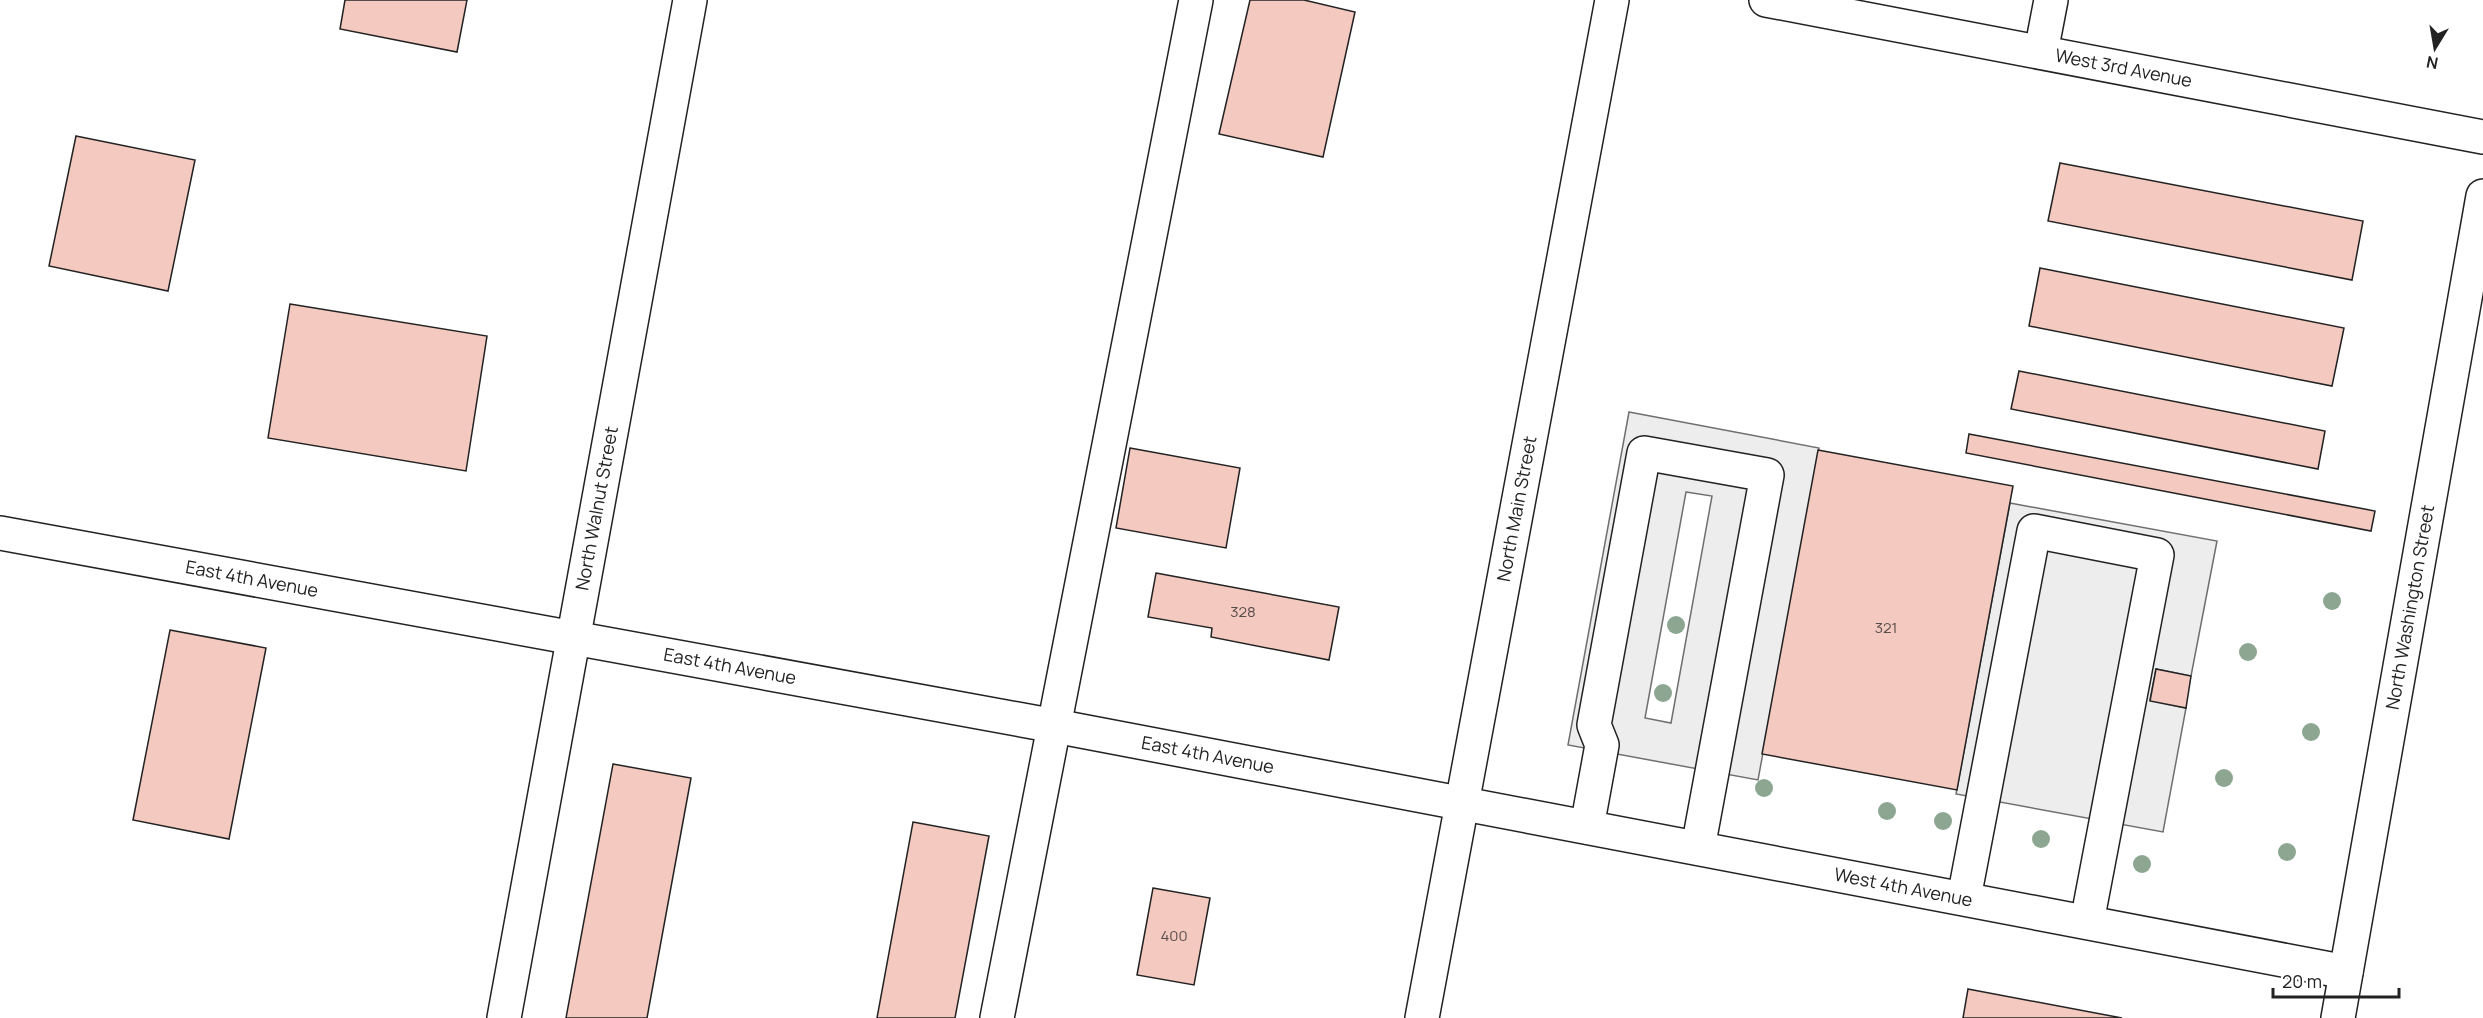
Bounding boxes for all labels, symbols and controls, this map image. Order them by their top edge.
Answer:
north arrow [2405,18,2465,78]
street label: West 3rd Avenue [2053,43,2194,92]
text: N [2424,51,2440,75]
street label: North Walnut Street [569,424,623,592]
street label: North Main Street [1491,434,1541,583]
street label: North Washington Street [2380,503,2439,711]
street label: East 4th Avenue [184,554,320,602]
house number: 328 [1230,601,1256,622]
house number: 321 [1875,617,1897,638]
street label: East 4th Avenue [662,642,798,689]
street label: East 4th Avenue [1140,730,1276,778]
street label: West 4th Avenue [1832,862,1975,912]
house number: 400 [1160,925,1188,946]
scale bar [2273,961,2399,999]
text: 20 m [2282,969,2322,993]

